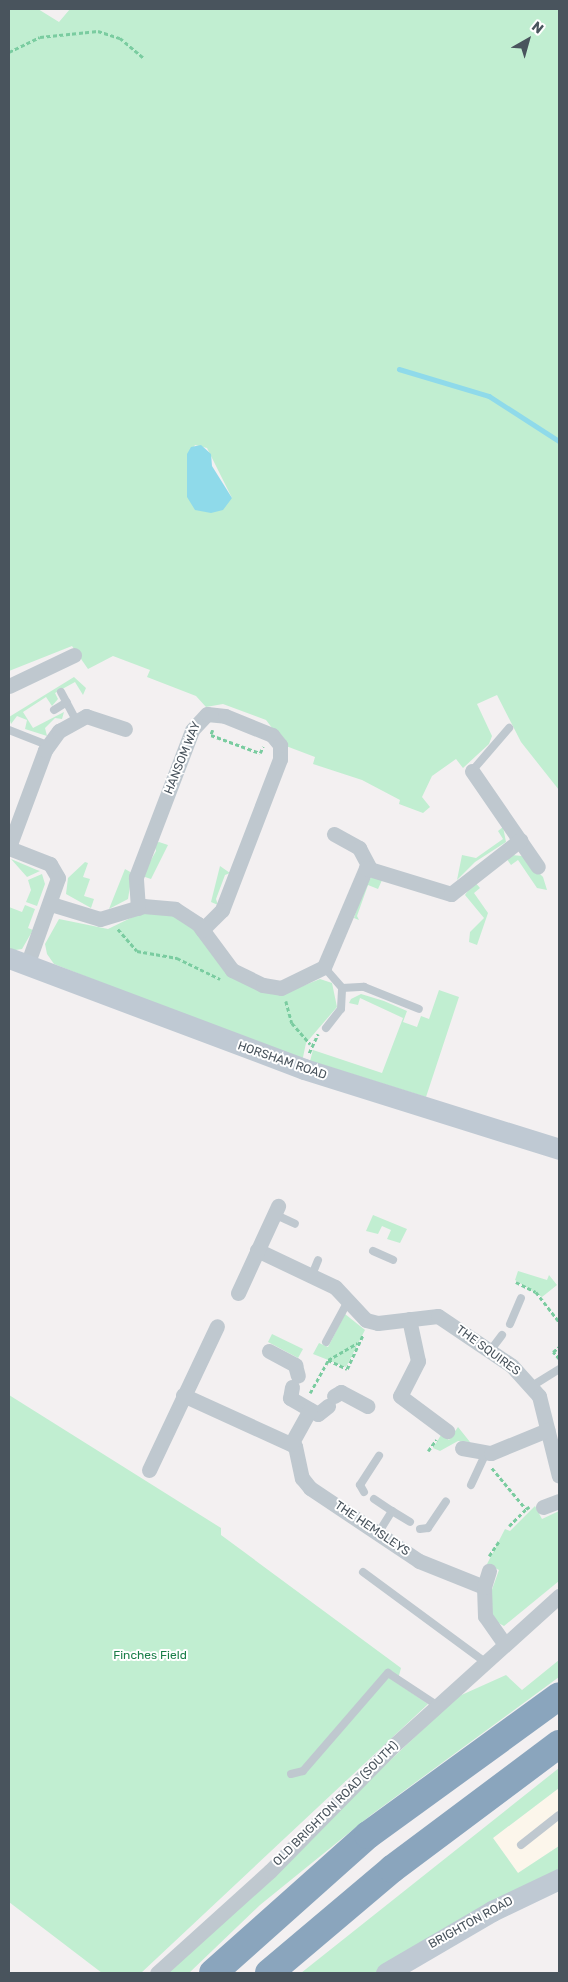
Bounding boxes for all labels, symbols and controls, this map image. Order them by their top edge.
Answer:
north arrow [503,15,553,65]
text: N [528,18,547,38]
street label: HANSOM WAY [162,719,204,797]
street label: HORSHAM ROAD [236,1039,328,1083]
street label: THE SQUIRES [453,1323,523,1379]
street label: THE HEMSLEYS [332,1499,412,1559]
park label: Finches Field [113,1649,187,1663]
street label: OLD BRIGHTON ROAD (SOUTH) [271,1739,401,1869]
street label: BRIGHTON ROAD [426,1894,516,1952]

